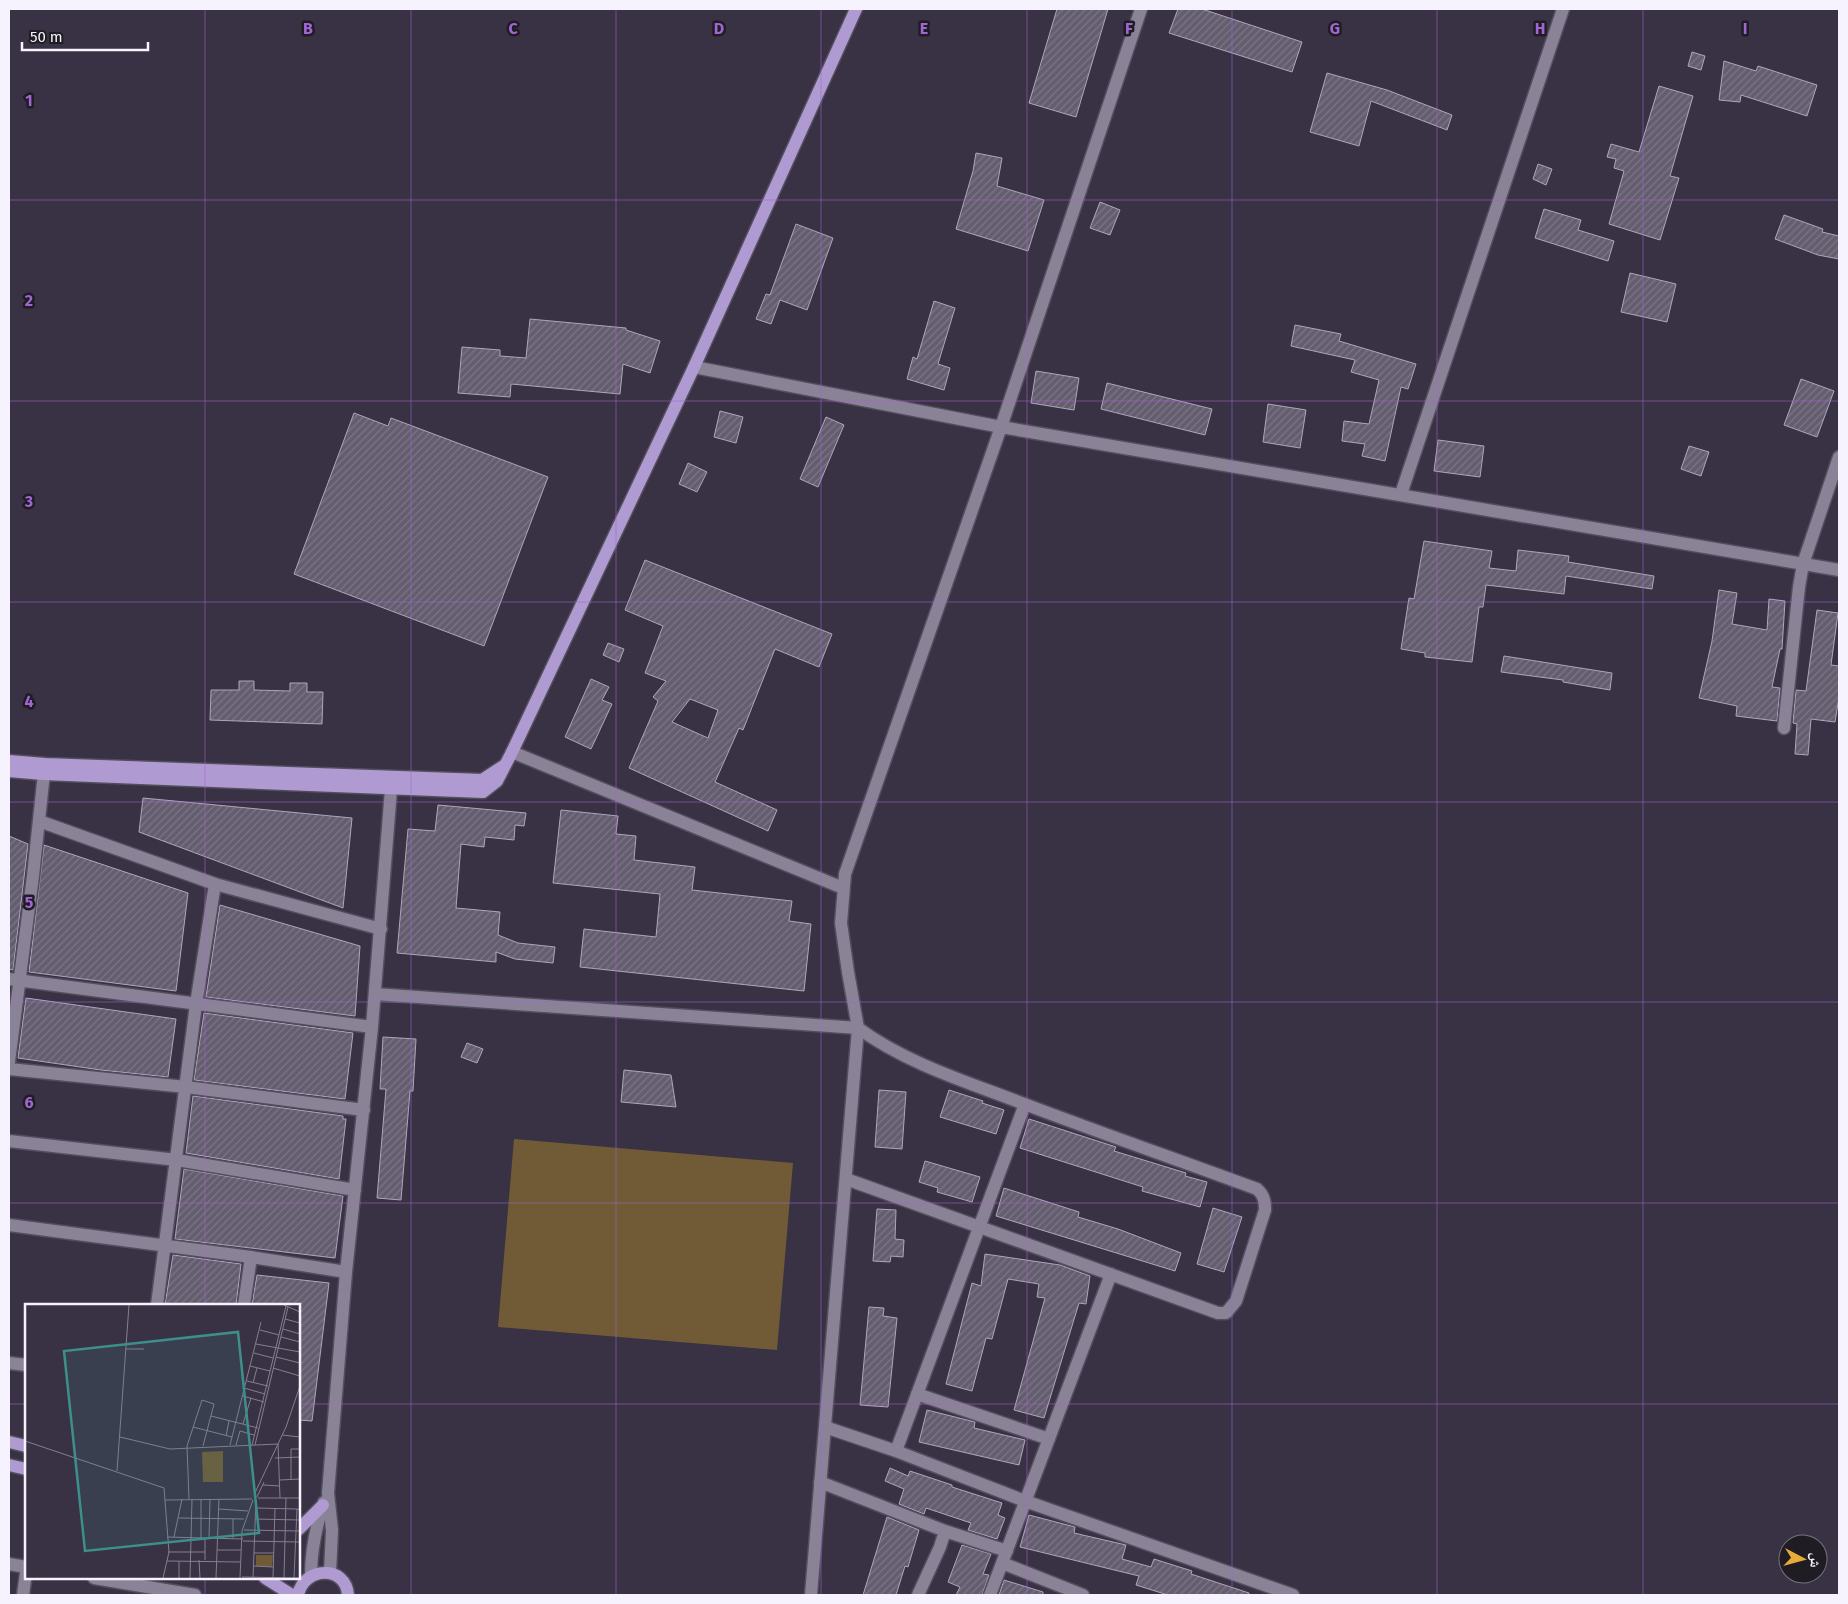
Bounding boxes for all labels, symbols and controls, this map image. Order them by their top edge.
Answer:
text: B [303,19,313,38]
text: C [508,19,518,38]
text: D [714,19,724,38]
text: E [920,19,928,38]
text: F [1125,19,1133,38]
text: G [1330,19,1340,38]
text: H [1535,19,1545,38]
text: I [1743,19,1747,38]
scale bar [22,20,149,52]
text: 50 m [30,28,63,46]
text: 1 [25,91,33,110]
text: 2 [25,291,33,310]
text: 3 [24,492,33,511]
text: 4 [24,692,34,711]
text: 5 [25,893,34,912]
text: 6 [24,1093,34,1112]
inset map [25,1304,300,1579]
north arrow [1778,1534,1828,1584]
text: ش [1806,1552,1825,1569]

